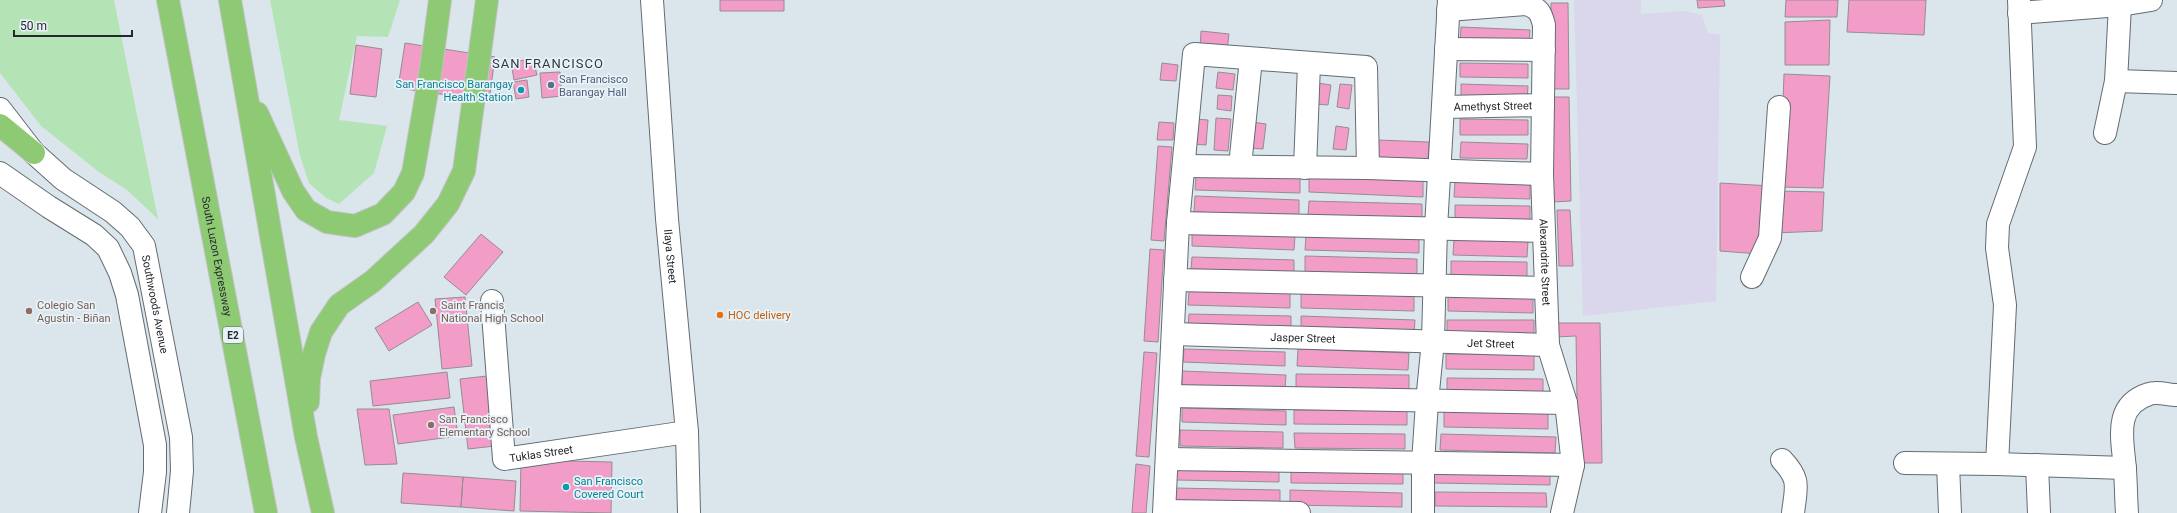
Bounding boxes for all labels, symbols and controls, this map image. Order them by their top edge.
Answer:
scale bar [14,12,132,38]
text: 50 m [20,19,47,33]
district label: SAN FRANCISCO [492,56,604,71]
place label: San Francisco Barangay Hall [559,73,628,99]
place label: San Francisco Barangay Health Station [396,78,514,104]
marker: San Francisco Barangay Hall [546,80,556,90]
marker: San Francisco Barangay Health Station [516,85,526,95]
street label: Amethyst Street [1454,99,1533,113]
street label: South Luzon Expressway [199,195,235,318]
street label: Alexandrite Street [1537,218,1553,306]
street label: Ilaya Street [661,229,680,284]
street label: Southwoods Avenue [139,254,171,355]
place label: Colegio San Agustin - Biñan [37,299,111,325]
place label: Saint Francis National High School [441,299,544,325]
marker: Colegio San Agustin - Biñan [24,306,34,316]
marker: Saint Francis National High School [428,306,438,316]
place label: HOC delivery [728,309,792,322]
marker: HOC delivery [715,310,725,320]
road number: E2 [223,327,243,343]
street label: Jasper Street [1270,330,1336,345]
street label: Jet Street [1467,336,1515,351]
place label: San Francisco Elementary School [439,413,530,439]
marker: San Francisco Elementary School [426,420,436,430]
street label: Tuklas Street [509,442,574,465]
place label: San Francisco Covered Court [574,475,644,501]
marker: San Francisco Covered Court [561,482,571,492]

